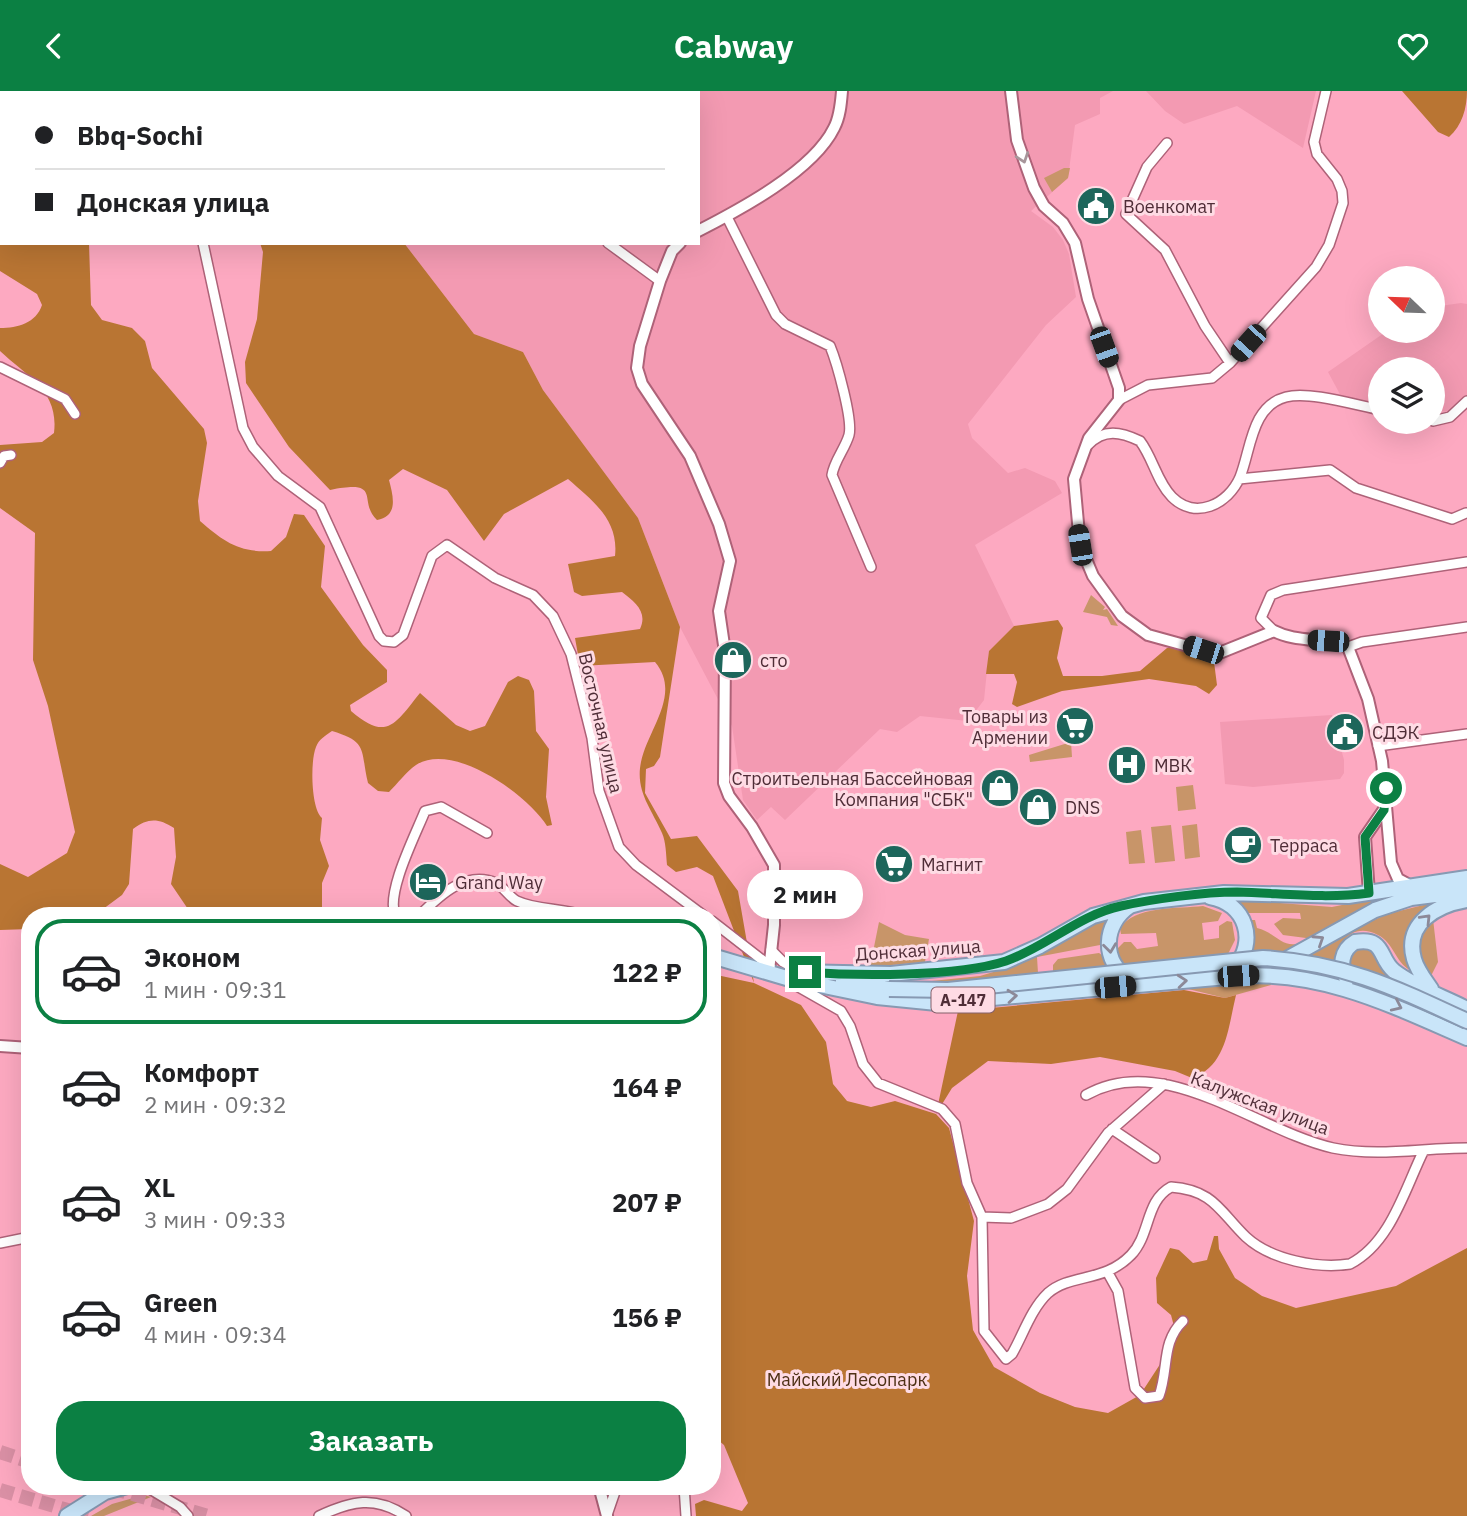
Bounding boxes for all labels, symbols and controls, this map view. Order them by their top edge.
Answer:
text: Cabway [674,25,793,67]
icon: back [35,27,73,65]
icon: heart [1394,27,1432,65]
text: Bbq-Sochi [77,118,203,152]
one-way arrow [1015,151,1029,163]
text: Донская улица [77,185,270,219]
public building icon: Военкомат [1075,185,1117,227]
place label: Военкомат [1123,195,1216,218]
north arrow [1368,266,1446,343]
map controls [1368,266,1445,434]
car [1227,320,1270,366]
car [1087,324,1122,370]
button: layers [1368,357,1445,434]
car [1067,523,1094,567]
car [1307,629,1350,653]
car [1180,634,1227,666]
shop icon: сто [712,639,754,681]
place label: сто [760,649,787,672]
street label: Восточная улица [574,651,628,796]
place label: Товары из Армении [962,705,1048,749]
supermarket icon: Товары из Армении [1054,705,1096,747]
public building icon: СДЭК [1324,711,1366,753]
place label: СДЭК [1372,721,1420,744]
hospital icon: МВК [1106,744,1148,786]
place label: МВК [1154,754,1192,777]
place label: Строитьельная Бассейновая Компания "СБК" [732,767,973,811]
shop icon: Строитьельная Бассейновая Компания "СБК" [979,767,1021,809]
route start [1370,772,1402,804]
shop icon: DNS [1017,786,1059,828]
place label: DNS [1065,796,1100,819]
cafe icon: Терраса [1222,824,1264,866]
place label: Терраса [1270,834,1339,857]
supermarket icon: Магнит [873,843,915,885]
place label: Магнит [921,853,983,876]
hotel icon: Grand Way [407,861,449,903]
place label: Grand Way [455,871,543,894]
callout: 2 мин [747,871,863,919]
text: 2 мин [773,879,837,909]
one-way arrow [1418,914,1431,927]
street label: Донская улица [854,934,982,966]
one-way arrow [1311,936,1324,948]
icon: car [60,940,123,1003]
text: Эконом [144,940,241,974]
one-way arrow [1102,942,1117,953]
text: 122 ₽ [612,955,682,989]
route end [789,956,821,988]
car [1217,964,1260,988]
text: 1 мин · 09:31 [144,974,287,1004]
one-way arrow [1177,974,1188,989]
car [1094,975,1137,999]
road number: А-147 [932,988,995,1013]
one-way arrow [1007,989,1018,1004]
one-way arrow [1389,998,1402,1012]
icon: car [60,1055,123,1118]
text: Комфорт [144,1055,259,1089]
street label: Калужская улица [1188,1066,1333,1140]
text: 164 ₽ [612,1070,682,1104]
text: 2 мин · 09:32 [144,1089,287,1119]
icon: car [60,1170,123,1233]
text: XL [144,1170,175,1204]
text: 207 ₽ [612,1185,682,1219]
text: 3 мин · 09:33 [144,1204,287,1234]
icon: car [60,1285,123,1348]
text: Green [144,1285,218,1319]
text: 156 ₽ [612,1300,682,1334]
text: 4 мин · 09:34 [144,1319,287,1349]
park label: Майский Лесопарк [767,1368,927,1391]
button: Заказать [56,1401,686,1481]

